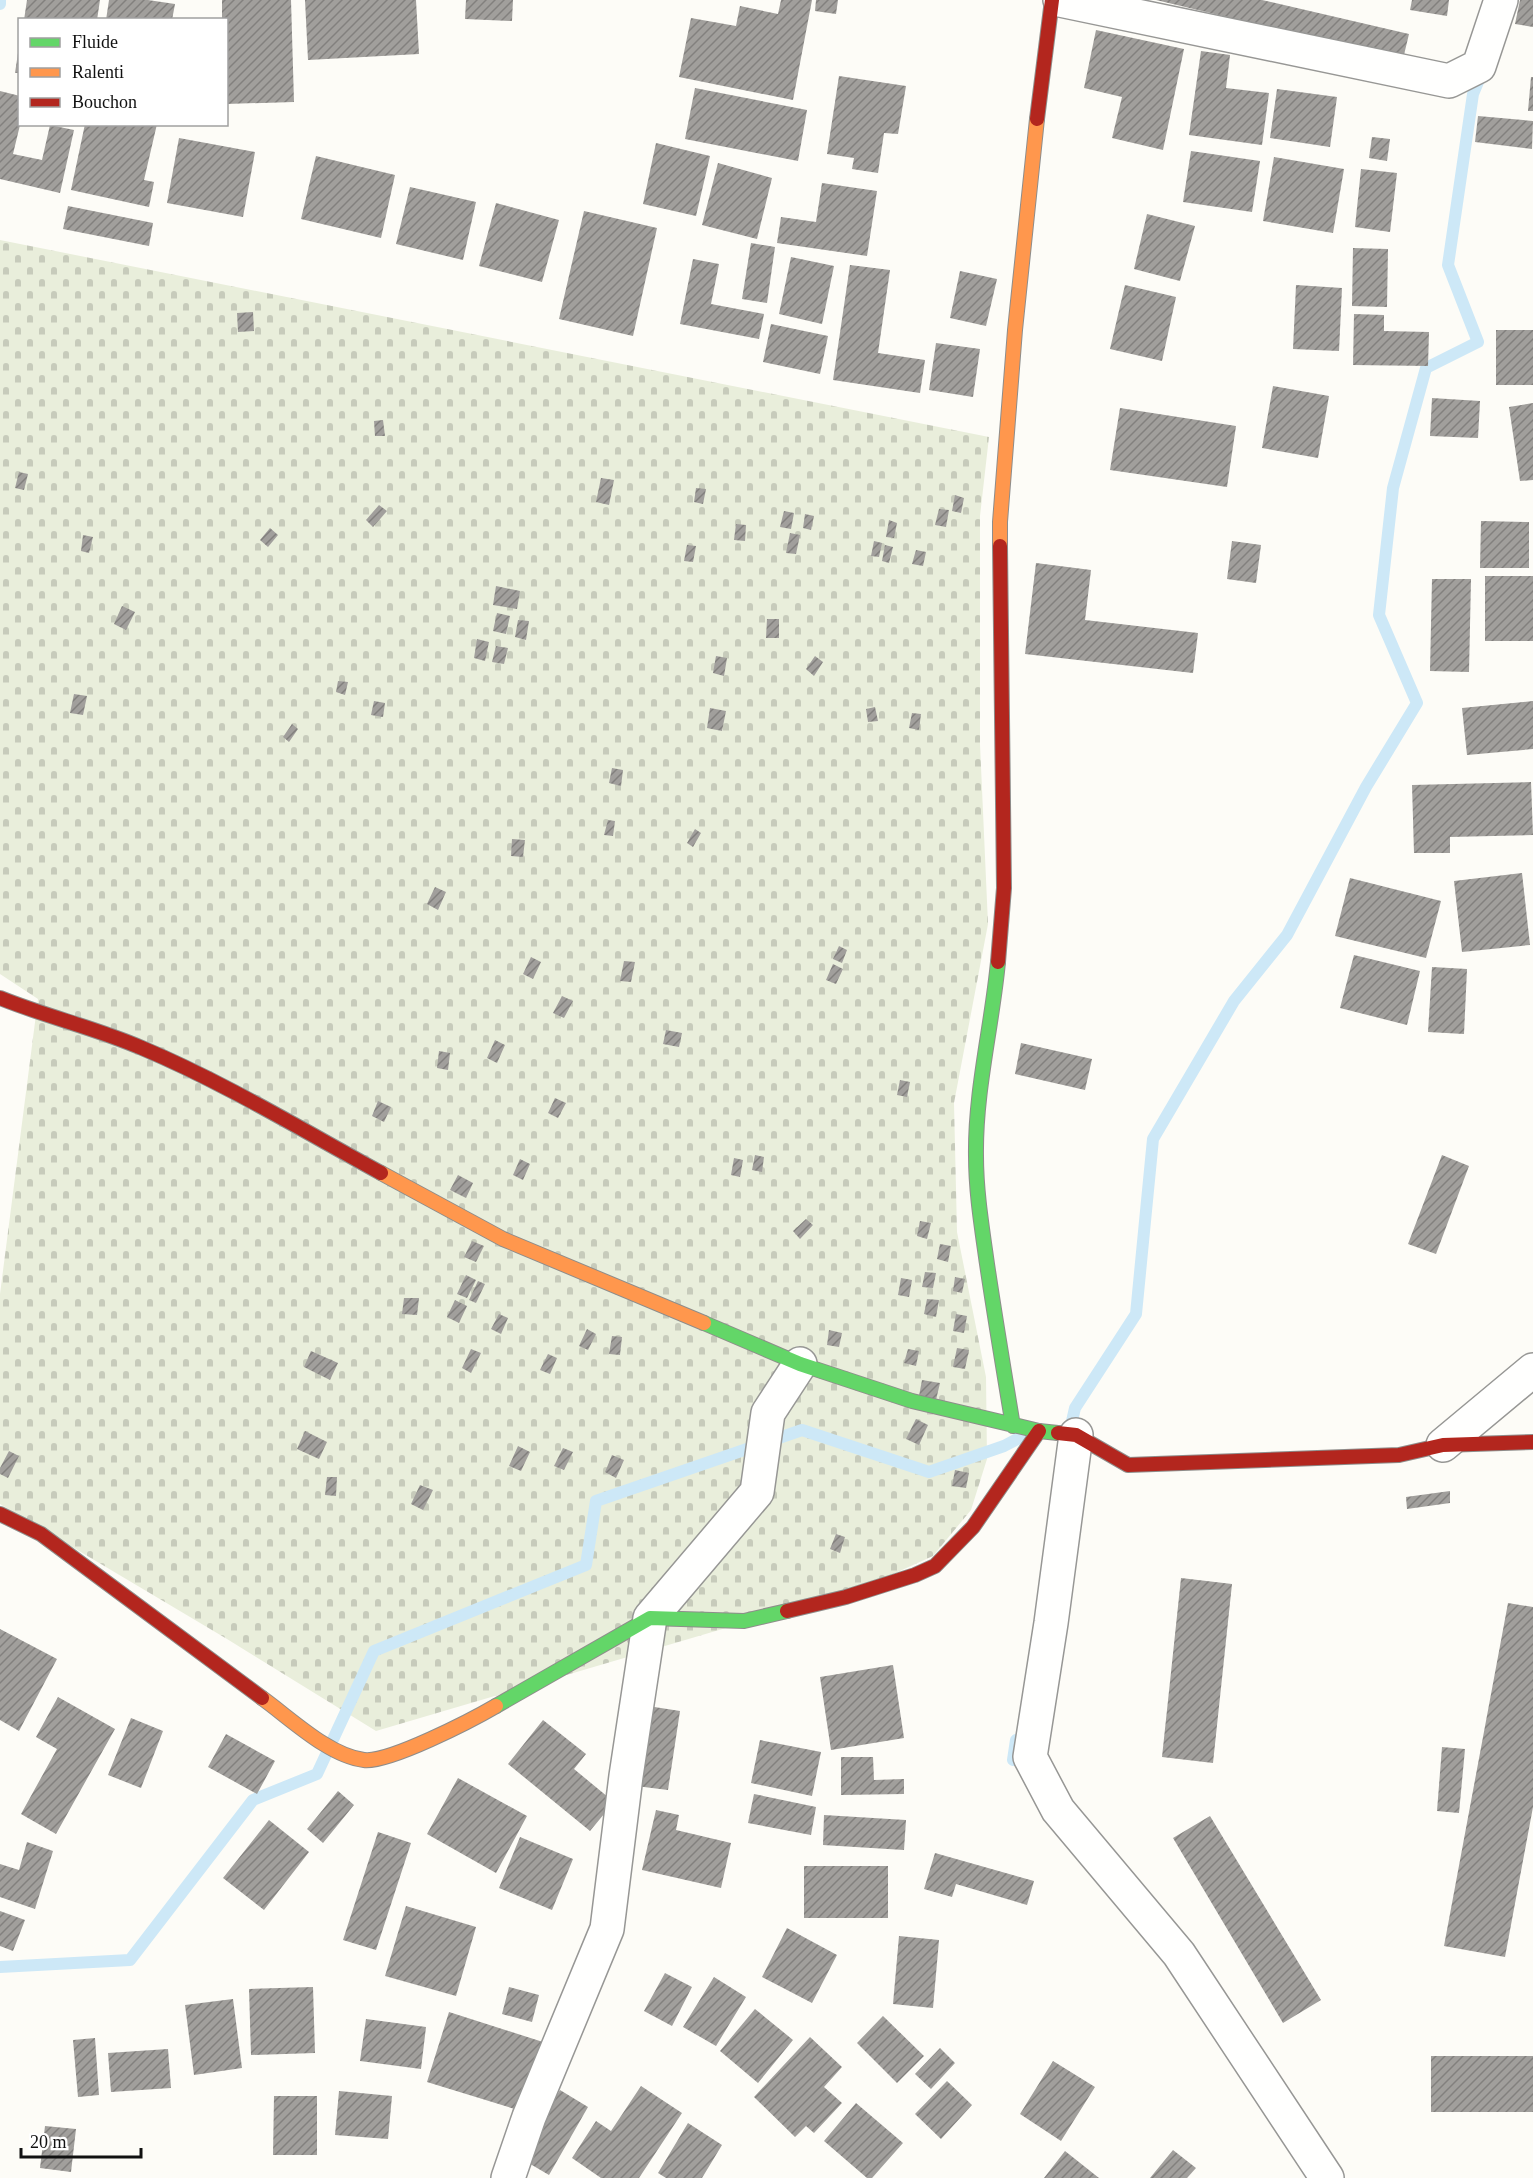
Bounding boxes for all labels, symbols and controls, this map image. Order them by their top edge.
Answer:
legend [18,18,228,126]
text: Fluide [72,32,118,52]
text: Ralenti [72,62,124,82]
text: Bouchon [72,92,137,112]
scale bar [21,2121,141,2159]
text: 20 m [30,2132,67,2152]

